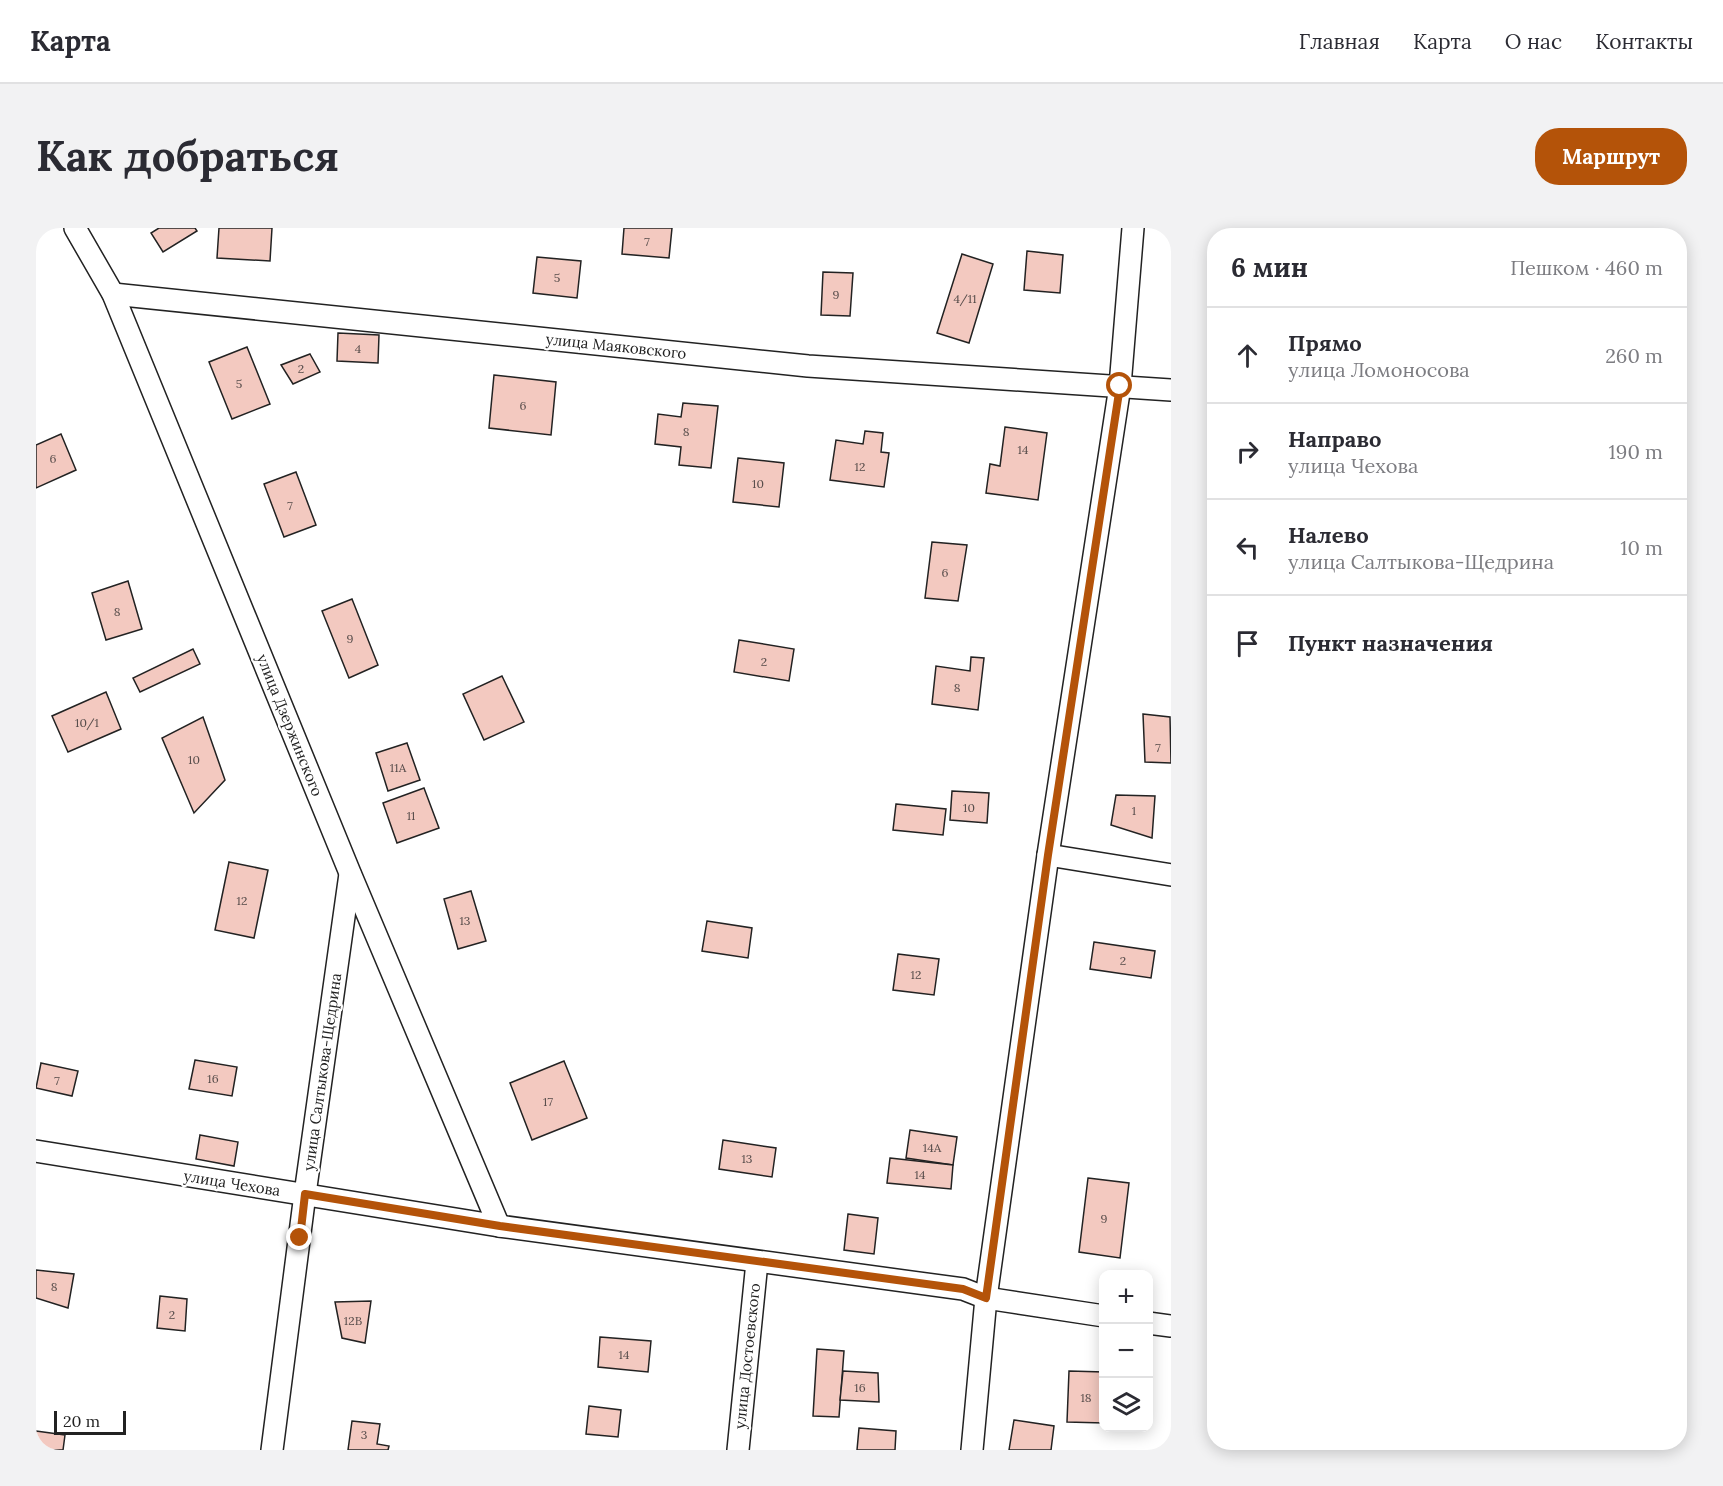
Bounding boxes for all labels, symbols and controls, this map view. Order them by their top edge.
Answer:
text: Карта [30,23,111,59]
text: Главная [1299,28,1380,55]
text: Карта [1413,28,1472,55]
text: О нас [1505,28,1562,55]
text: Контакты [1595,28,1693,55]
button: Маршрут [1535,128,1687,185]
text: Как добраться [36,129,339,183]
house number: 7 [644,234,650,249]
text: 6 мин [1231,251,1308,284]
text: Пешком · 460 m [1510,255,1663,280]
house number: 5 [554,270,560,285]
house number: 9 [833,287,840,302]
house number: 4/11 [953,291,977,307]
street label: улица Маяковского [545,329,687,363]
text: Прямо [1288,329,1362,357]
icon: ahead [1231,339,1264,372]
house number: 4 [355,341,362,356]
text: 260 m [1605,343,1663,368]
text: улица Ломоносова [1288,357,1470,382]
house number: 2 [298,361,304,376]
route start [1106,372,1132,398]
house number: 5 [236,376,242,391]
house number: 6 [520,398,527,413]
house number: 8 [683,424,690,439]
text: Направо [1288,425,1382,453]
icon: right [1231,435,1264,468]
text: 190 m [1609,439,1663,464]
house number: 14 [1018,442,1029,457]
house number: 6 [50,451,57,466]
text: улица Чехова [1288,453,1418,478]
house number: 12 [855,459,865,474]
house number: 10 [752,476,764,491]
house number: 7 [287,498,293,513]
text: Налево [1288,521,1369,549]
icon: left [1231,531,1264,564]
text: 10 m [1620,535,1663,560]
text: улица Салтыкова-Щедрина [1288,549,1554,574]
house number: 6 [942,565,949,580]
house number: 8 [114,604,121,619]
icon: arrive [1231,627,1264,660]
text: Пункт назначения [1288,629,1493,657]
house number: 9 [347,631,354,646]
street label: улица Дзержинского [253,651,327,799]
house number: 2 [761,654,767,669]
house number: 8 [954,680,961,695]
house number: 10/1 [75,715,99,731]
house number: 7 [1155,740,1161,755]
house number: 10 [188,752,200,767]
house number: 11А [390,760,407,775]
house number: 10 [963,800,975,815]
house number: 1 [1132,803,1136,818]
house number: 11 [407,808,415,823]
house number: 12 [237,893,247,908]
house number: 13 [459,913,471,928]
house number: 2 [1120,953,1126,968]
house number: 12 [911,967,921,982]
street label: улица Салтыкова-Щедрина [299,972,345,1172]
house number: 16 [207,1071,219,1086]
house number: 7 [54,1073,60,1088]
house number: 17 [543,1094,553,1109]
house number: 14А [923,1140,942,1155]
house number: 13 [741,1151,753,1166]
street label: улица Чехова [182,1166,282,1200]
house number: 14 [915,1167,926,1182]
house number: 9 [1101,1211,1108,1226]
route end [286,1224,312,1250]
map controls [1099,1270,1153,1432]
button: + [1099,1270,1153,1324]
house number: 8 [51,1279,58,1294]
street label: улица Достоевского [730,1282,764,1430]
house number: 2 [169,1307,175,1322]
house number: 12В [344,1313,362,1328]
button: − [1099,1324,1153,1378]
house number: 14 [619,1347,630,1362]
button: layers [1099,1378,1153,1432]
house number: 16 [854,1380,866,1395]
house number: 18 [1080,1390,1092,1405]
scale bar [54,1408,126,1436]
text: 20 m [63,1411,100,1431]
house number: 3 [361,1427,368,1442]

